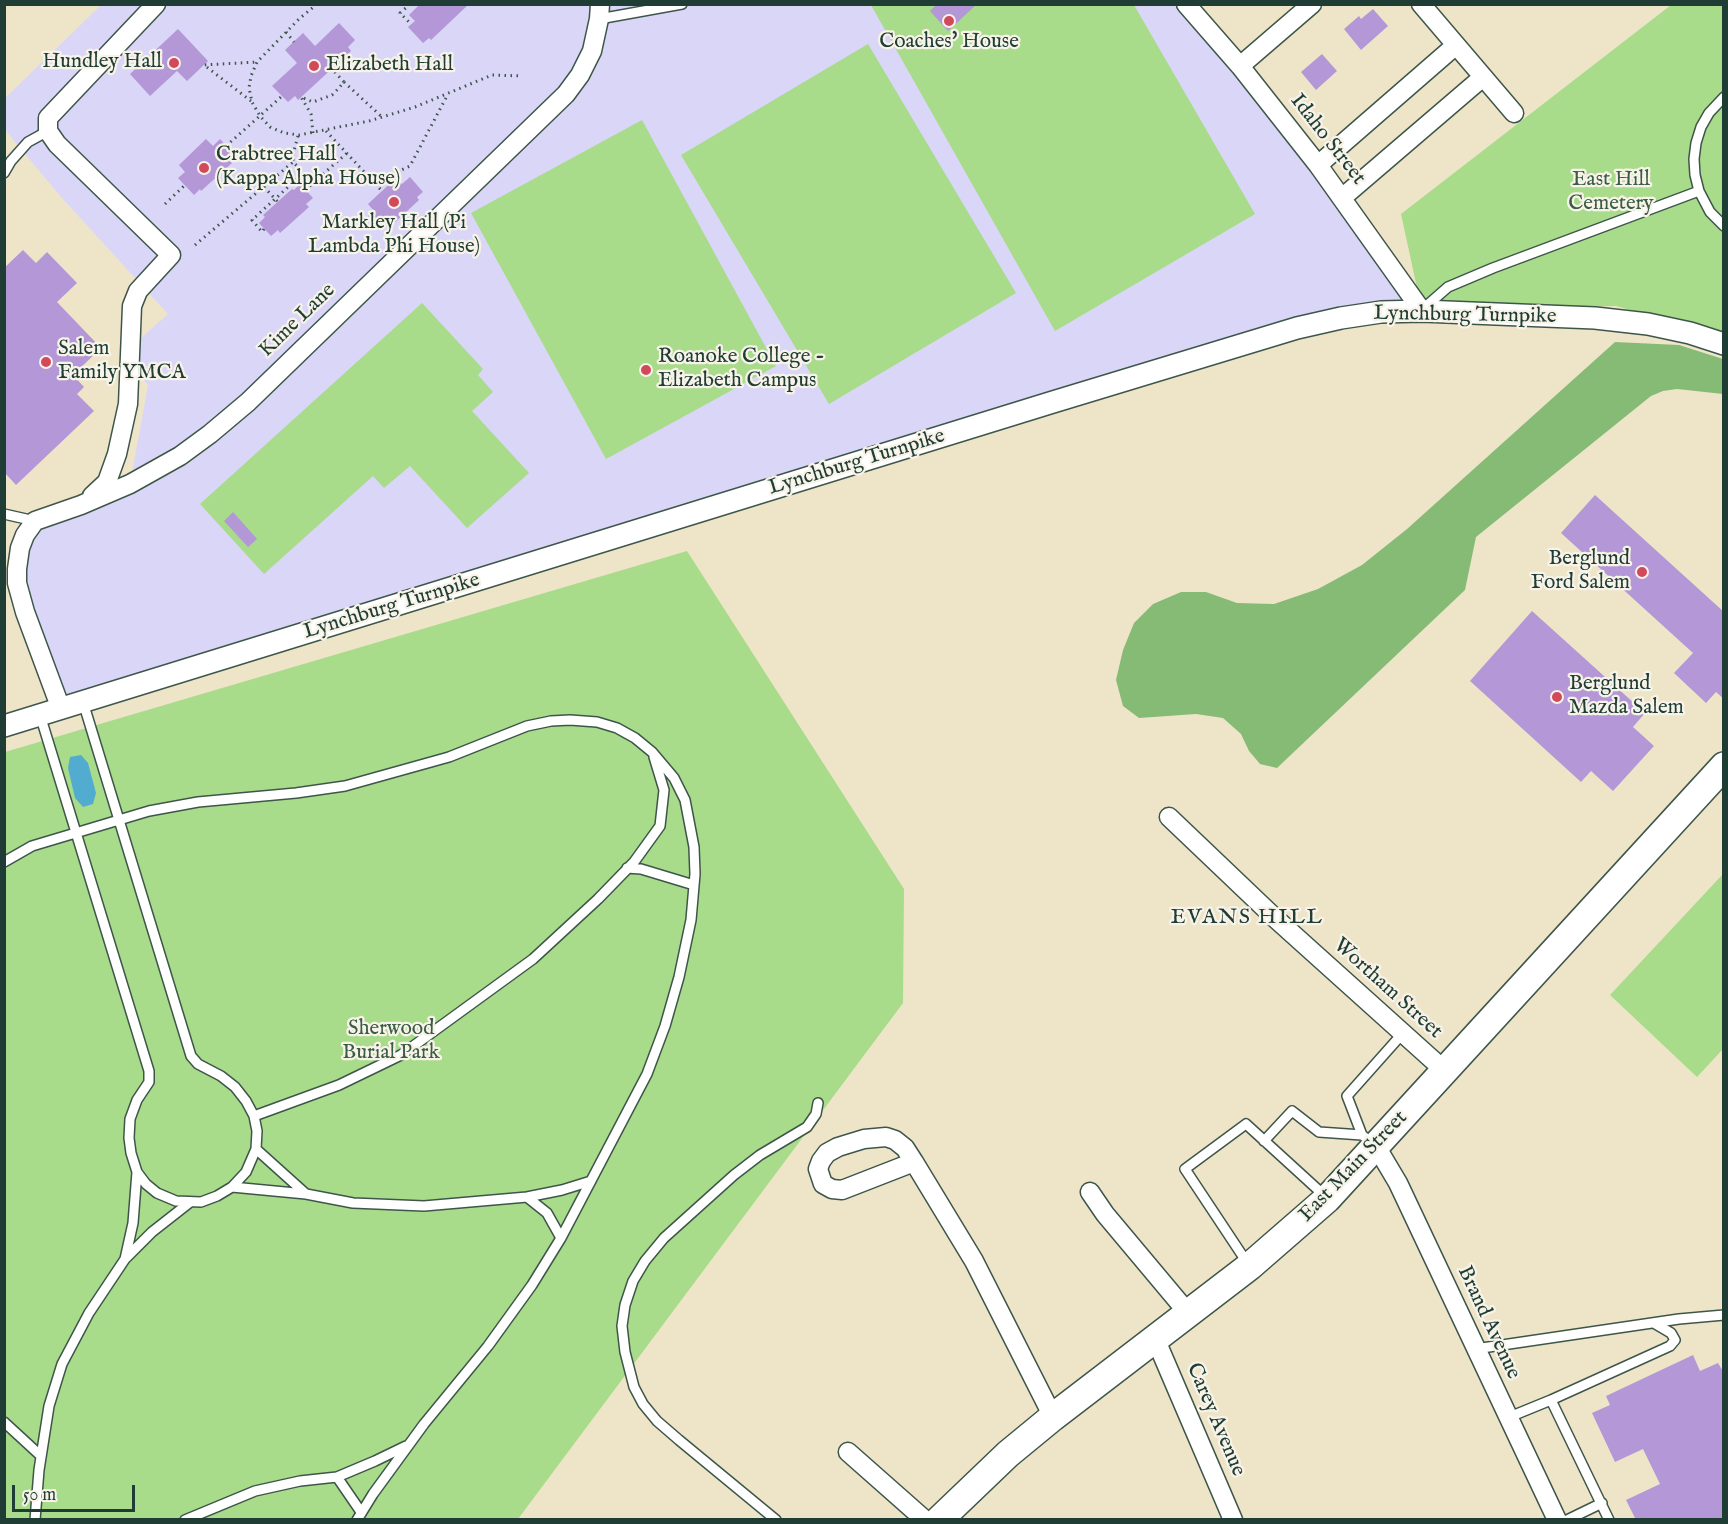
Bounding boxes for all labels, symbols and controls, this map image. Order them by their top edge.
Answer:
marker: Coaches' House [942,14,956,28]
place label: Coaches' House [879,30,1019,56]
place label: Hundley Hall [42,50,162,76]
place label: Elizabeth Hall [326,53,453,79]
marker: Hundley Hall [167,56,181,70]
marker: Elizabeth Hall [307,59,321,73]
street label: Idaho Street [1284,90,1370,190]
place label: Crabtree Hall (Kappa Alpha House) [216,143,400,193]
marker: Crabtree Hall (Kappa Alpha House) [197,161,211,175]
park label: East Hill Cemetery [1568,168,1654,218]
marker: Markley Hall (Pi Lambda Phi House) [387,195,401,209]
place label: Markley Hall (Pi Lambda Phi House) [308,211,480,261]
street label: Kime Lane [255,279,341,363]
street label: Lynchburg Turnpike [1373,302,1557,330]
place label: Salem Family YMCA [58,337,186,387]
place label: Roanoke College - Elizabeth Campus [658,345,825,395]
marker: Salem Family YMCA [39,355,53,369]
marker: Roanoke College - Elizabeth Campus [639,363,653,377]
street label: Lynchburg Turnpike [766,424,948,502]
place label: Berglund Ford Salem [1531,547,1630,597]
marker: Berglund Ford Salem [1635,565,1649,579]
street label: Lynchburg Turnpike [301,568,483,646]
place label: Berglund Mazda Salem [1569,672,1684,722]
marker: Berglund Mazda Salem [1550,690,1564,704]
district label: EVANS HILL [1171,905,1323,931]
street label: Wortham Street [1327,933,1447,1045]
park label: Sherwood Burial Park [342,1017,440,1067]
street label: East Main Street [1295,1106,1413,1228]
street label: Brand Avenue [1451,1262,1525,1384]
street label: Carey Avenue [1180,1360,1250,1480]
scale bar [15,1473,138,1511]
text: 50 m [23,1484,56,1507]

